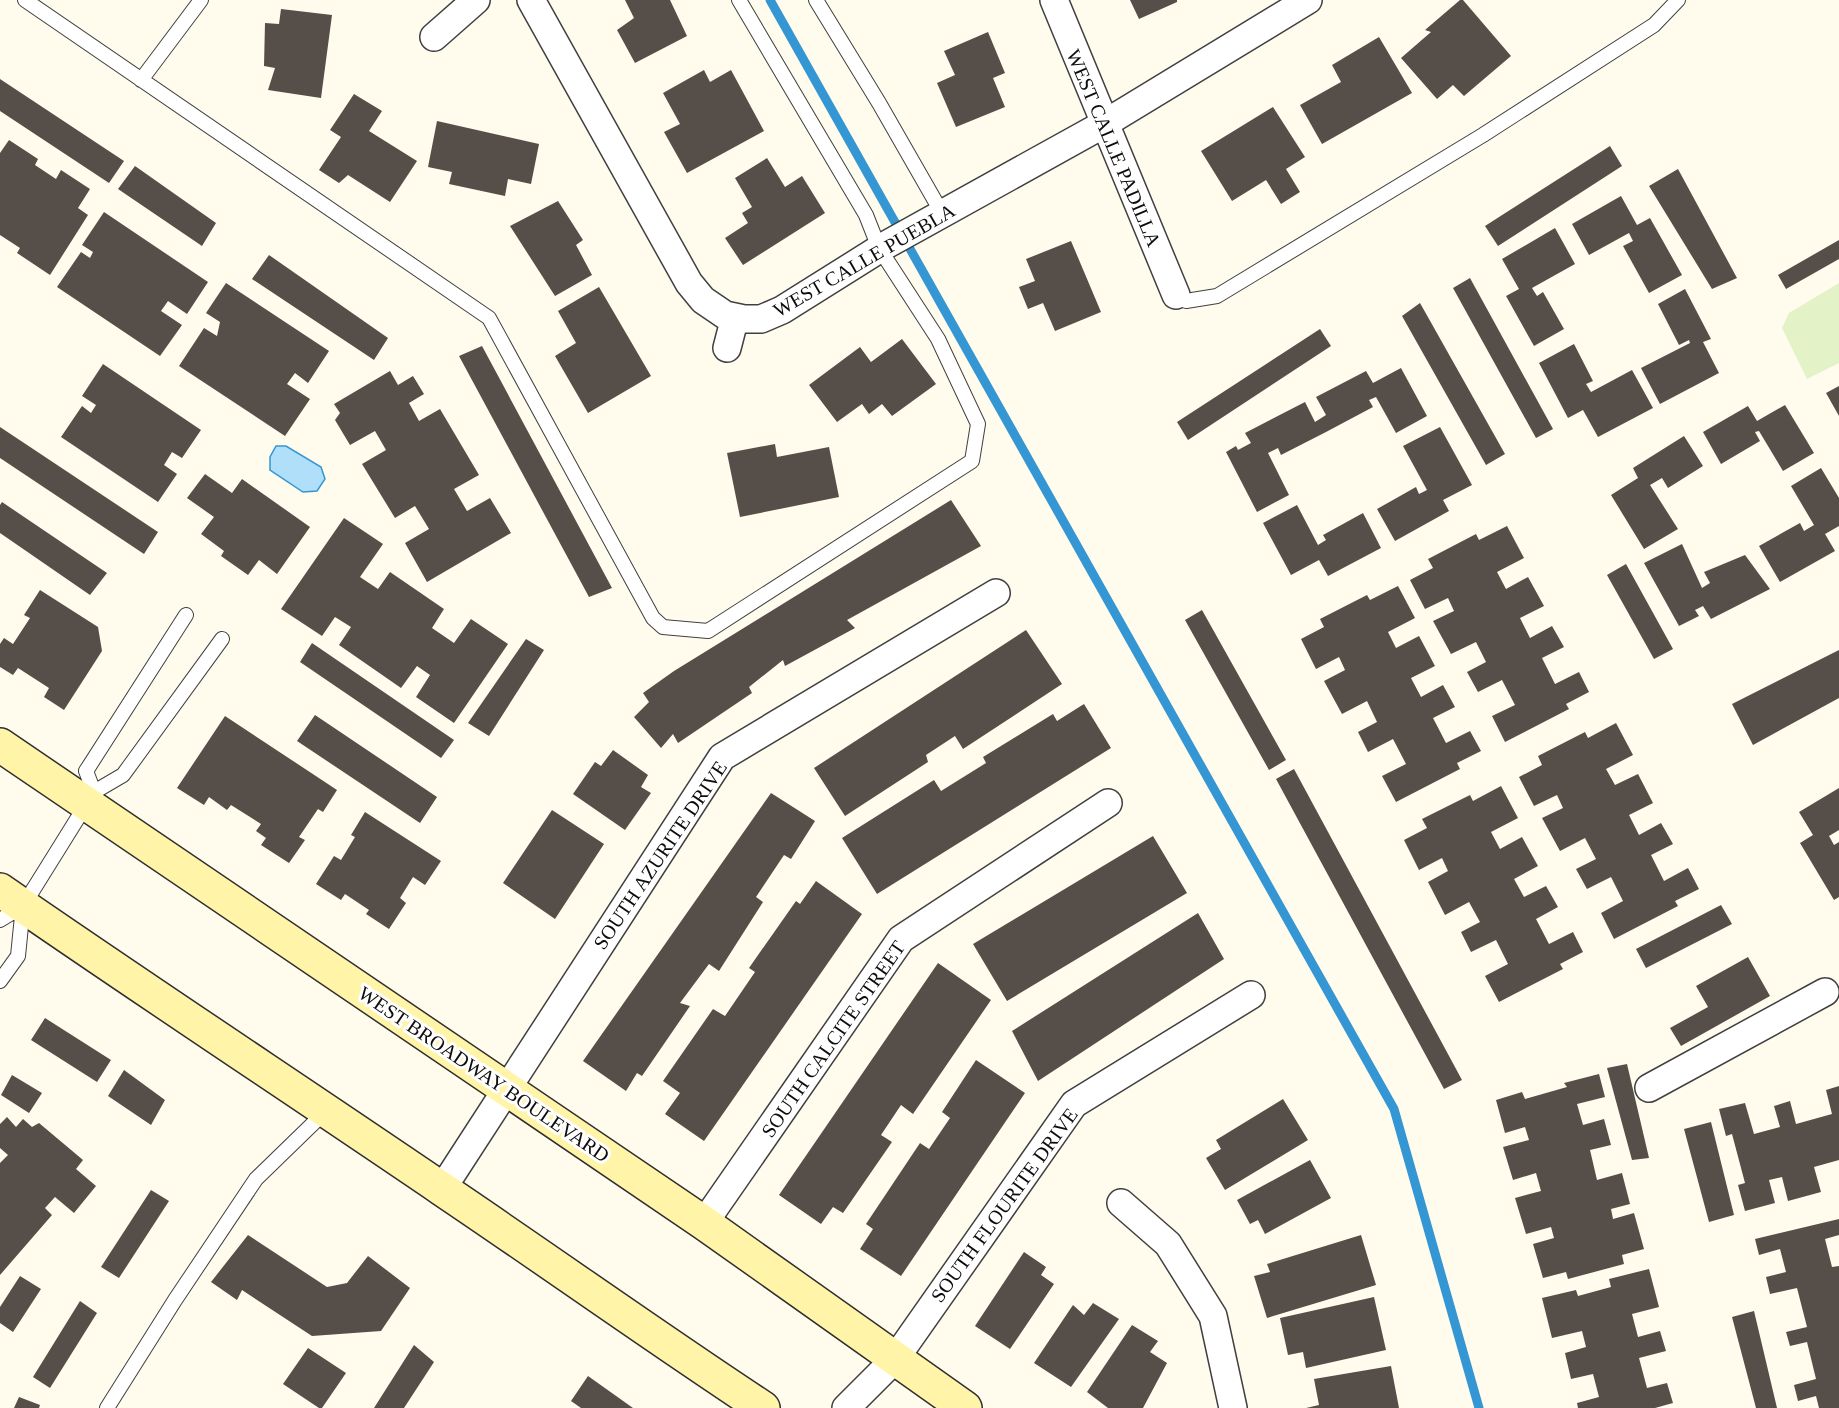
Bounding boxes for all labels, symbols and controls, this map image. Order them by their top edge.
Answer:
street label: WEST CALLE PADILLA [1062,46,1166,250]
street label: WEST CALLE PUEBLA [769,199,959,321]
street label: SOUTH AZURITE DRIVE [589,757,731,953]
street label: SOUTH CALCITE STREET [757,937,909,1141]
street label: WEST BROADWAY BOULEVARD [354,982,614,1166]
street label: SOUTH FLOURITE DRIVE [926,1104,1082,1306]

